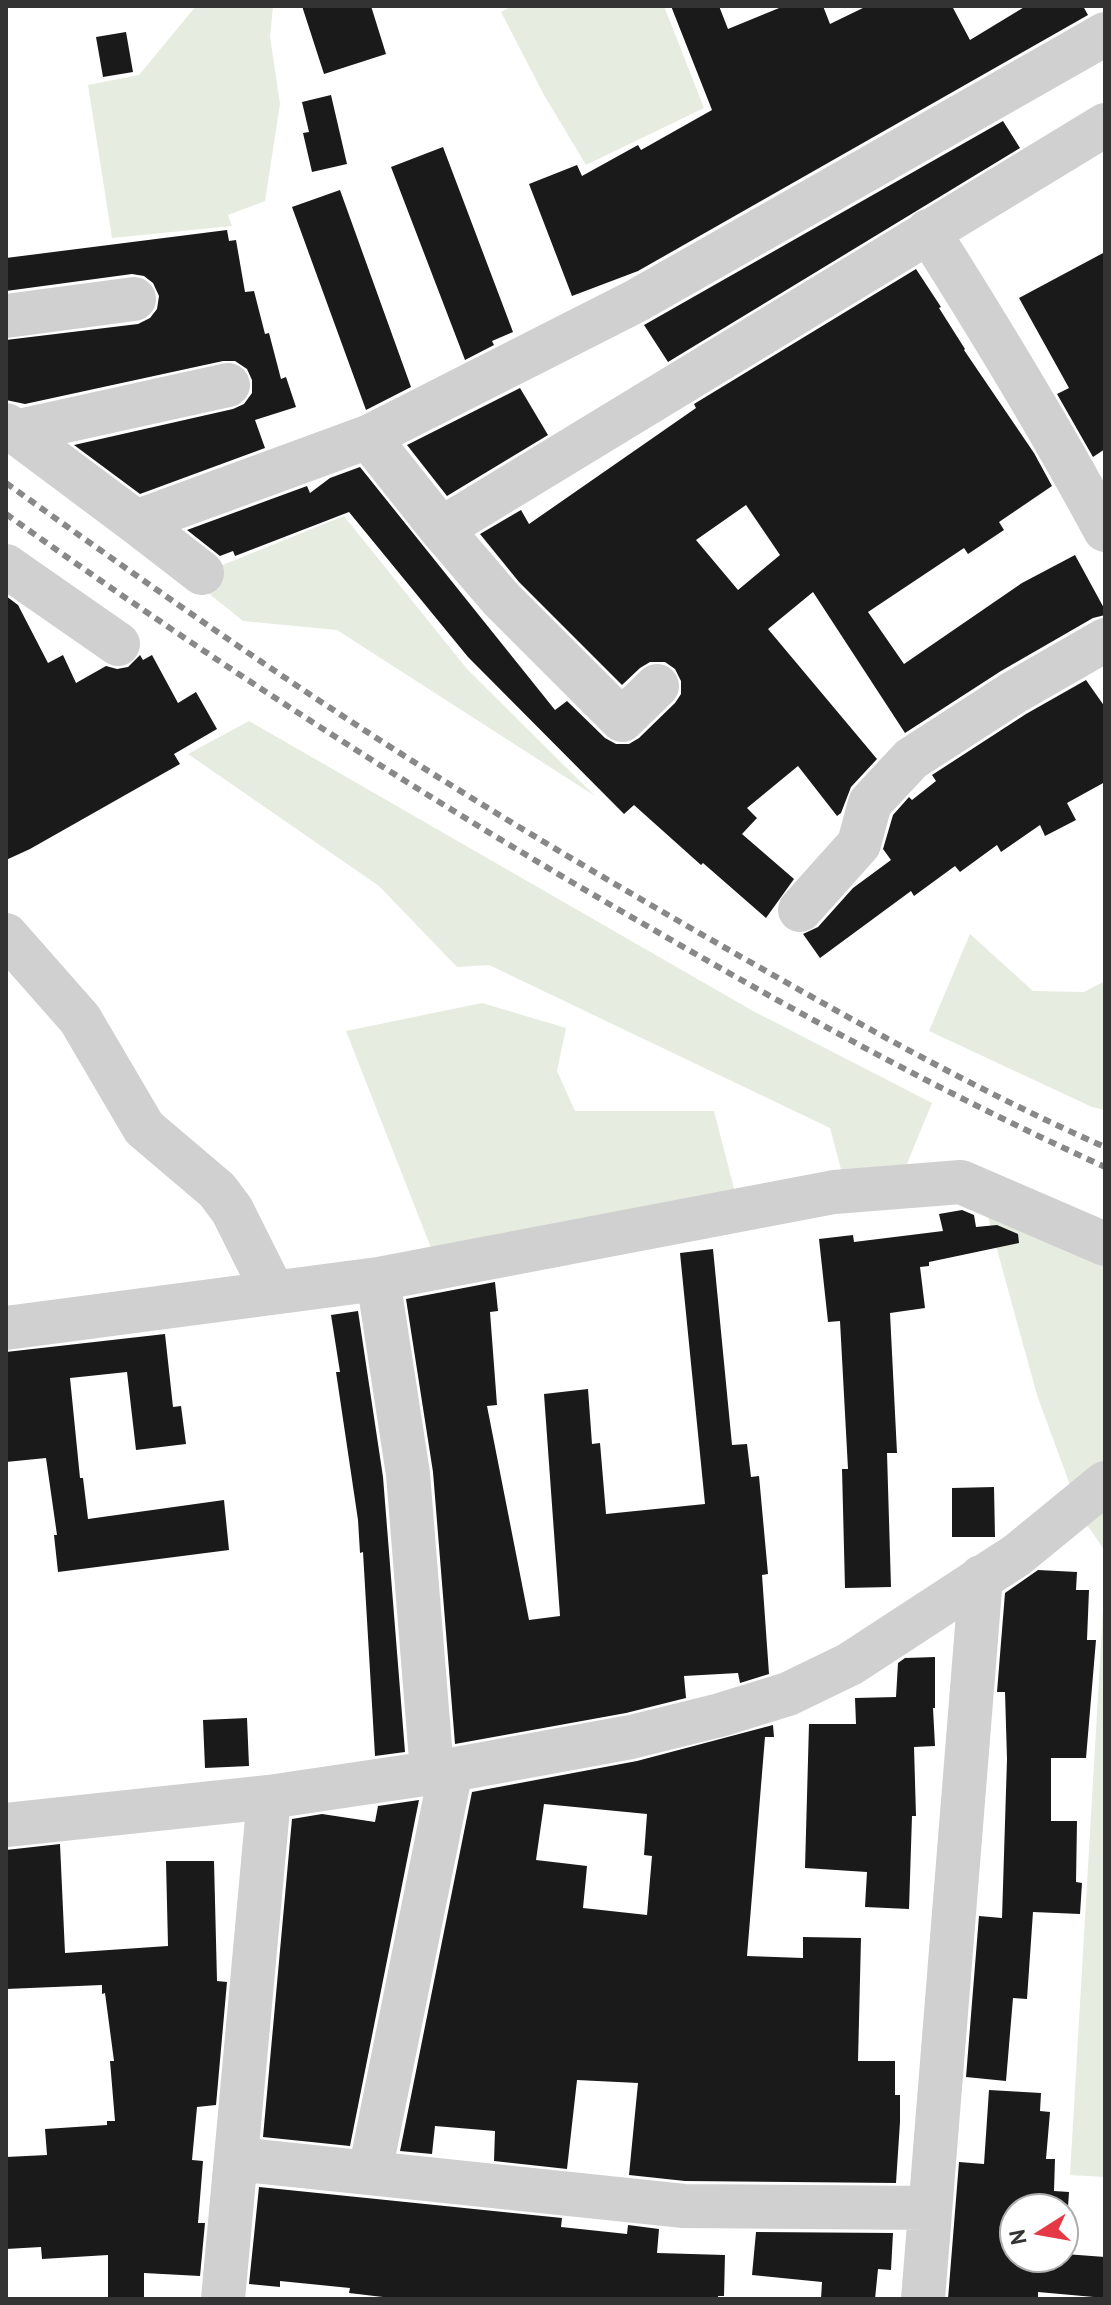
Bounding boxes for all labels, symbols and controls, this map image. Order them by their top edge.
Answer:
north arrow [999,2193,1079,2273]
text: N [1002,2227,1033,2247]

